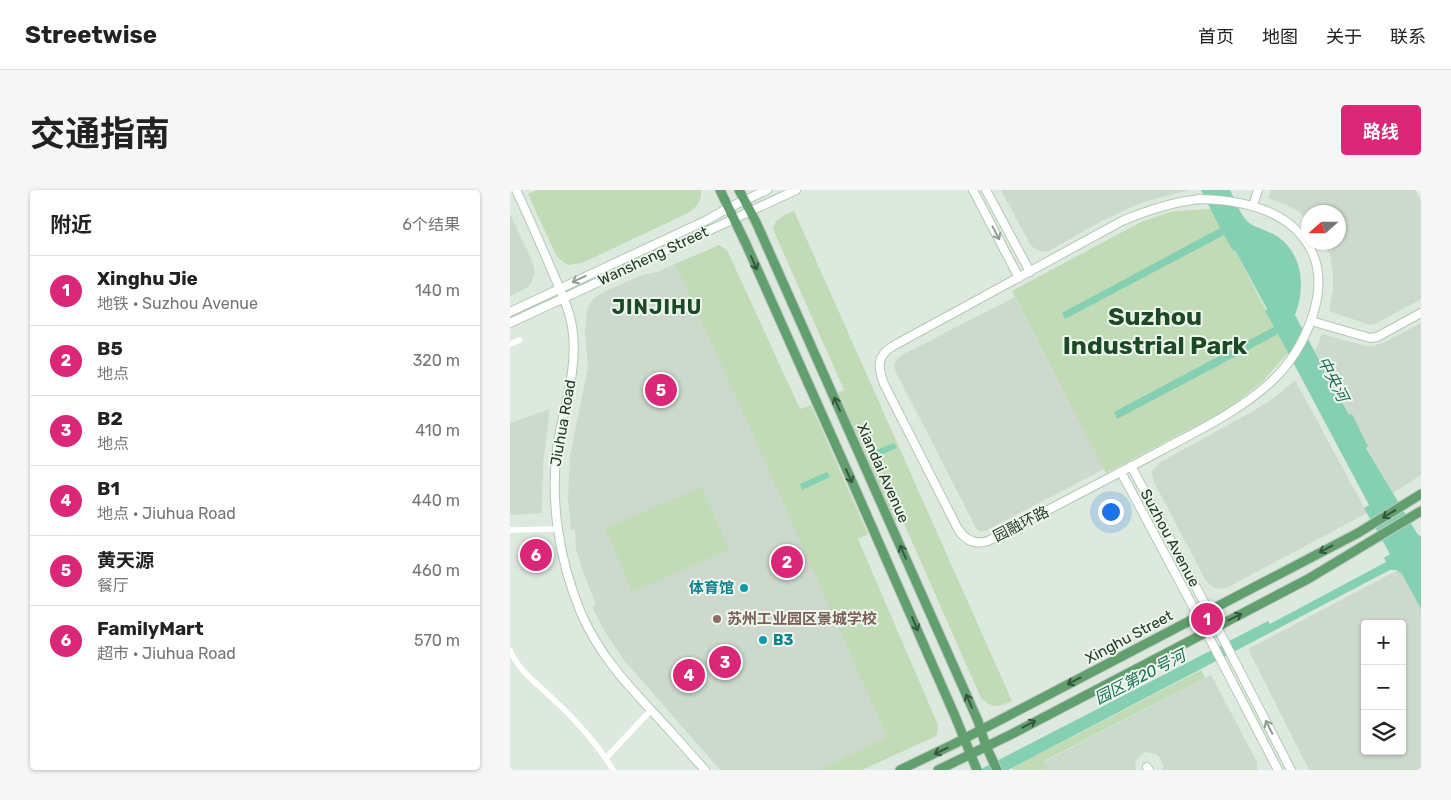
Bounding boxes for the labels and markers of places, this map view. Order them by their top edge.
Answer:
pin: 5 [645,371,677,409]
pin: 6 [520,536,552,574]
pin: 2 [771,543,803,581]
place label: 体育馆 [689,579,734,597]
marker: 体育馆 [738,582,750,594]
pin: 1 [1191,600,1223,638]
place label: 苏州工业园区景城学校 [727,610,877,628]
marker: 苏州工业园区景城学校 [711,613,723,625]
place label: B3 [773,631,794,649]
marker: B3 [757,634,769,646]
pin: 3 [709,643,741,681]
pin: 4 [673,656,705,694]

